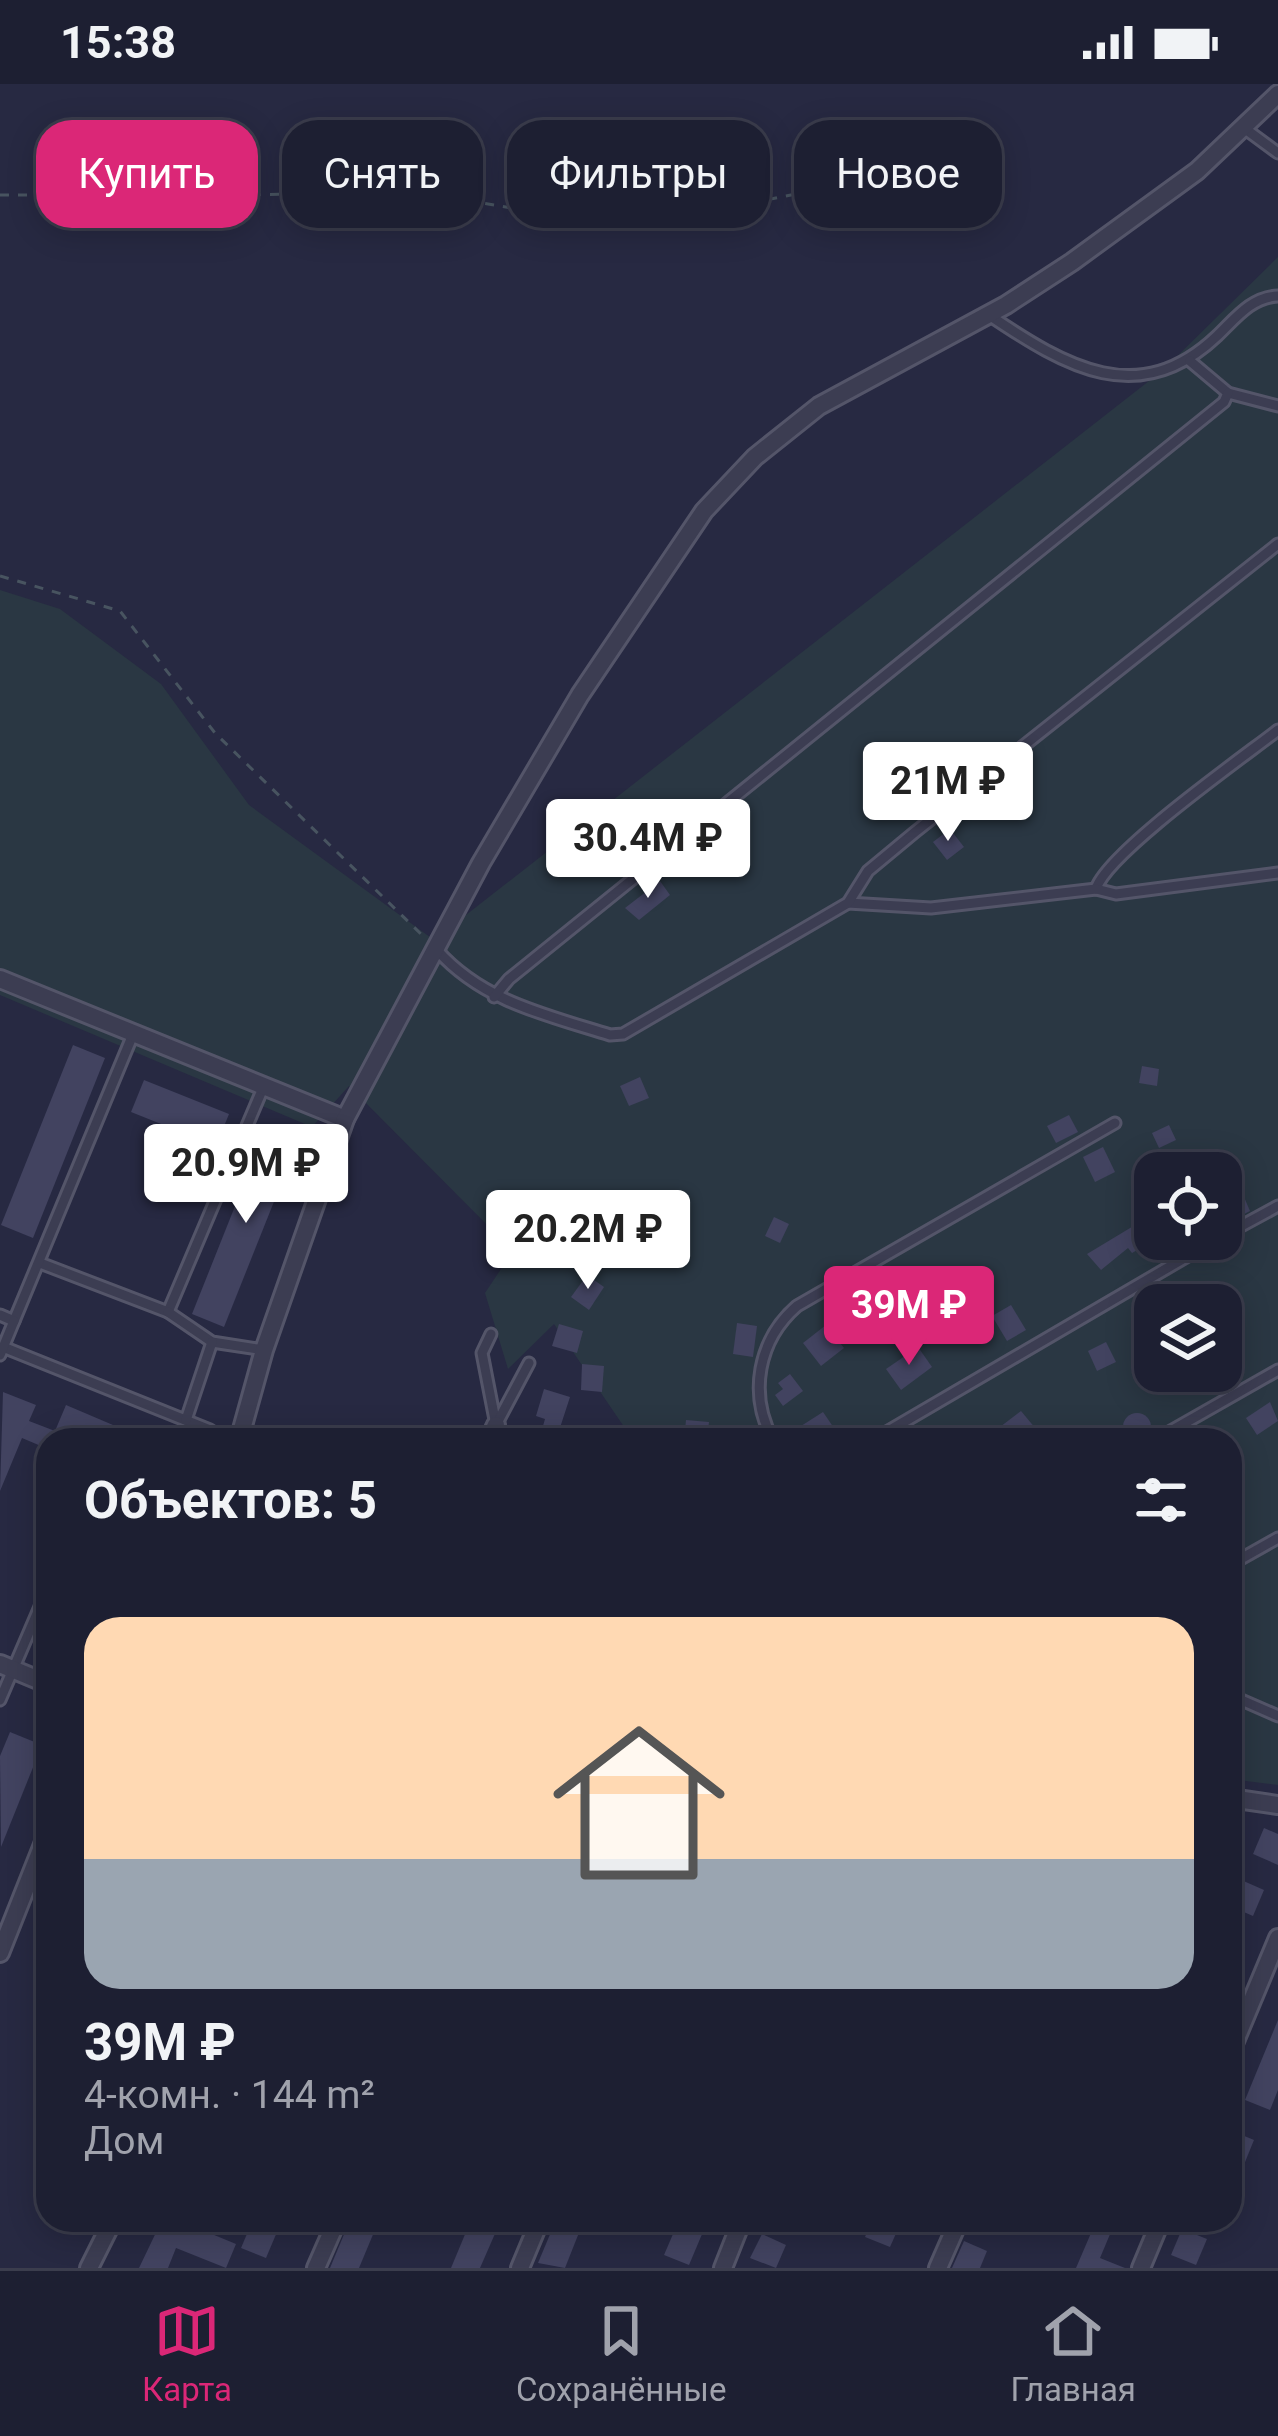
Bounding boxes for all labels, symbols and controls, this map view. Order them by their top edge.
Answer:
text: 15:38 [60,16,176,69]
chip: Купить [36,120,258,228]
chip: Снять [282,120,483,228]
chip: Фильтры [507,120,770,228]
chip: Новое [794,120,1002,228]
pin: 21M ₽ [864,742,1032,844]
text: 21M ₽ [890,758,1006,804]
pin: 30.4M ₽ [537,799,759,901]
text: 30.4M ₽ [573,815,723,861]
pin: 20.9M ₽ [135,1124,357,1226]
text: 20.9M ₽ [171,1140,321,1186]
map controls [1134,1152,1242,1392]
button: locate [1134,1152,1242,1260]
pin: 20.2M ₽ [477,1190,699,1292]
text: 20.2M ₽ [513,1206,663,1252]
pin: 39M ₽ [825,1266,993,1368]
text: 39M ₽ [851,1282,967,1328]
button: layers [1134,1284,1242,1392]
icon: filters [1128,1467,1194,1533]
text: Объектов: 5 [84,1471,377,1530]
icon: home [531,1695,747,1911]
text: 39M ₽ [84,2013,236,2072]
text: 4-комн. · 144 m² [84,2072,375,2118]
text: Дом [84,2118,165,2164]
tab: Карта [142,2298,232,2409]
tab: Сохранённые [516,2298,727,2409]
tab: Главная [1011,2298,1136,2409]

